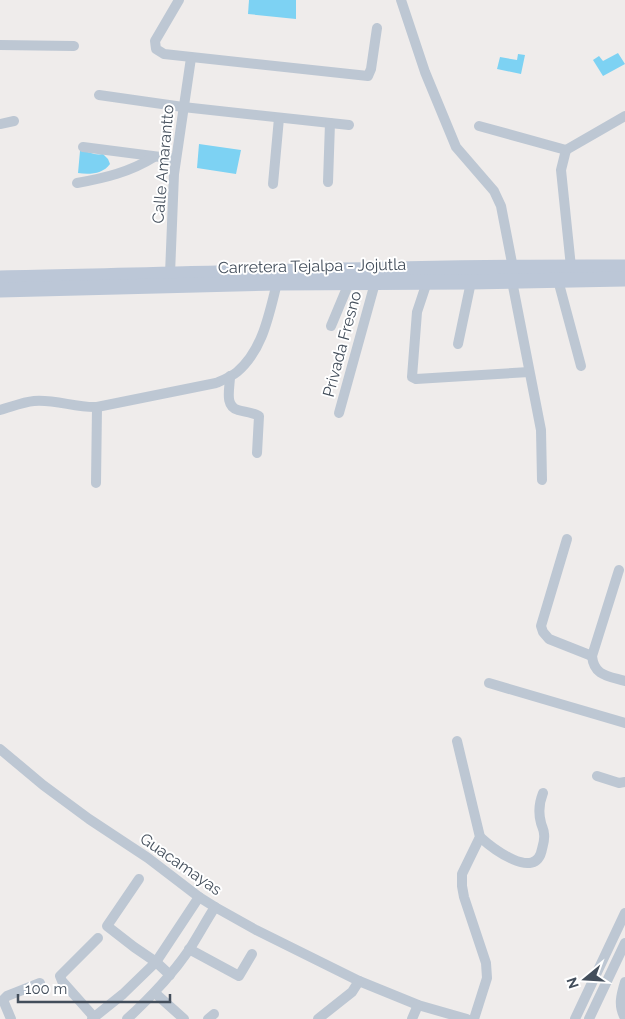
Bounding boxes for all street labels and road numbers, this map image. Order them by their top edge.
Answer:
street label: Calle Amarantto [148,104,178,224]
street label: Carretera Tejalpa - Jojutla [218,255,406,277]
street label: Privada Fresno [319,289,365,399]
street label: Guacamayas [137,829,226,899]

